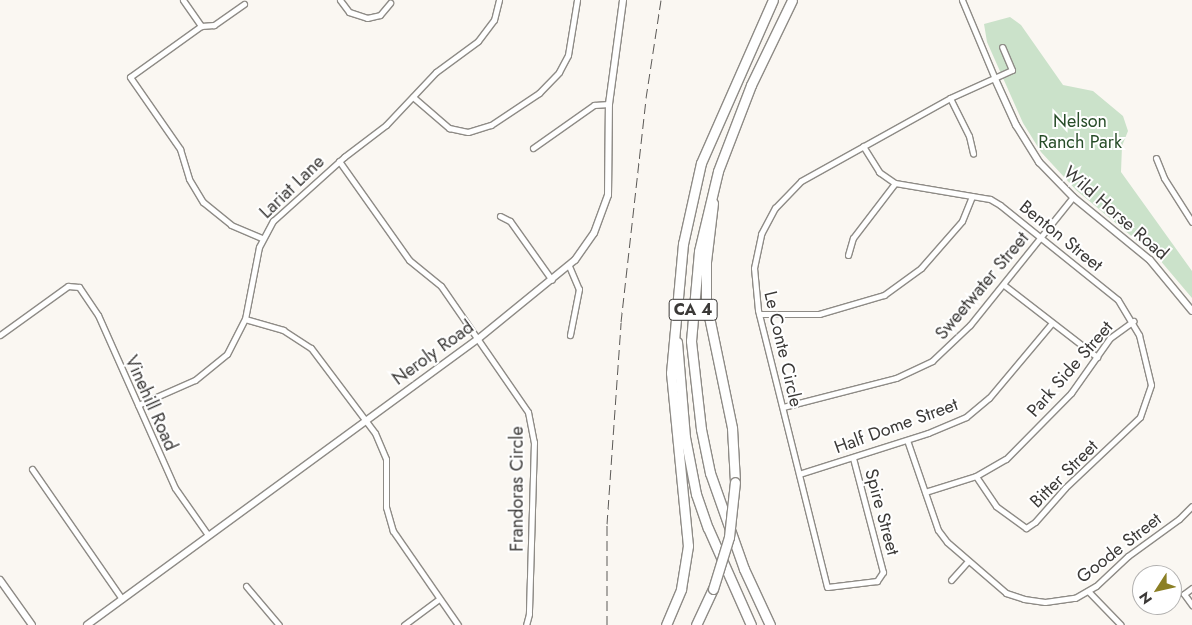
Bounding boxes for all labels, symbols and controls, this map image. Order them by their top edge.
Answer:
park label: Nelson Ranch Park [1038,111,1122,154]
street label: Lariat Lane [255,151,329,223]
street label: Wild Horse Road [1059,162,1173,264]
street label: Benton Street [1015,196,1107,276]
street label: Sweetwater Street [931,228,1033,344]
street label: Le Conte Circle [759,289,807,409]
road number: CA 4 [668,296,718,324]
street label: Neroly Road [388,316,478,390]
street label: Park Side Street [1023,317,1117,421]
street label: Vinehill Road [120,352,182,454]
street label: Half Dome Street [831,394,961,458]
street label: Frandoras Circle [506,426,528,552]
street label: Bitter Street [1026,436,1102,512]
street label: Spire Street [860,467,904,557]
street label: Goode Street [1072,508,1166,588]
north arrow [1132,565,1182,615]
text: N [1134,588,1157,608]

